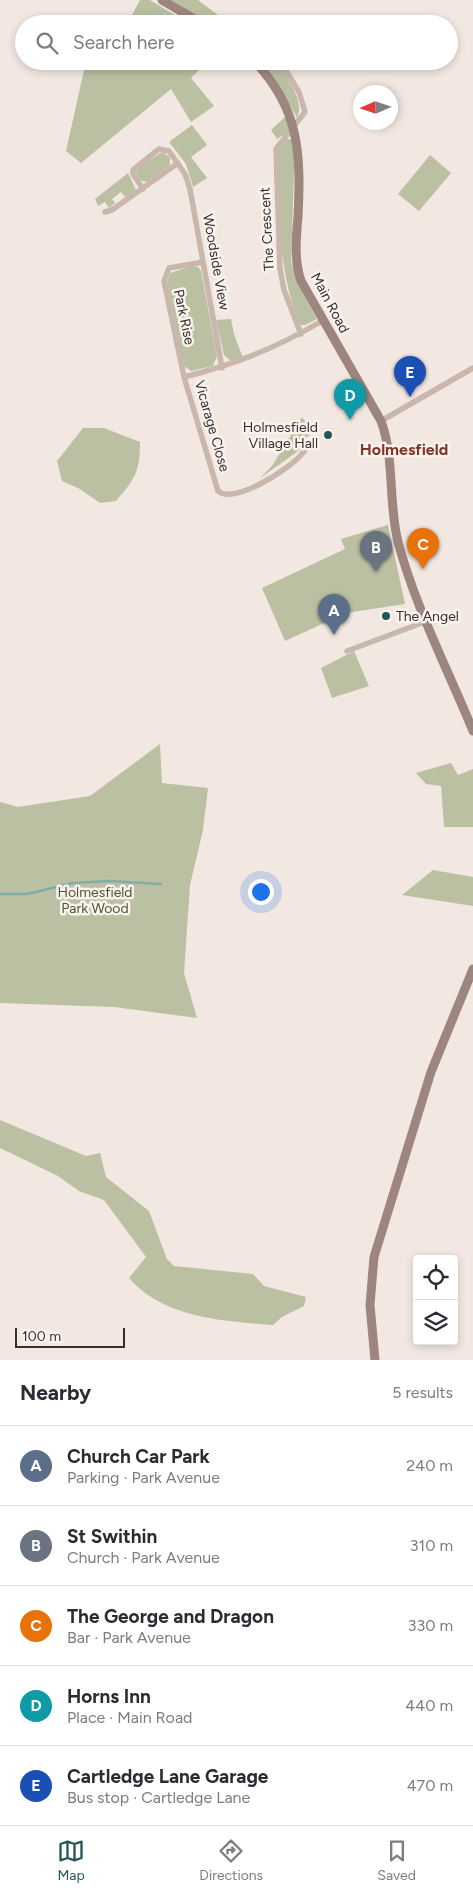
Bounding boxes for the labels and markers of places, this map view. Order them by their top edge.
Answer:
pin: E [394,356,426,397]
pin: D [334,379,366,420]
place label: Holmesfield Village Hall [243,419,318,452]
marker: Holmesfield Village Hall [322,429,334,441]
pin: C [407,528,439,569]
pin: B [360,531,392,572]
pin: A [318,594,350,635]
place label: The Angel [396,608,459,625]
marker: The Angel [380,610,392,622]

